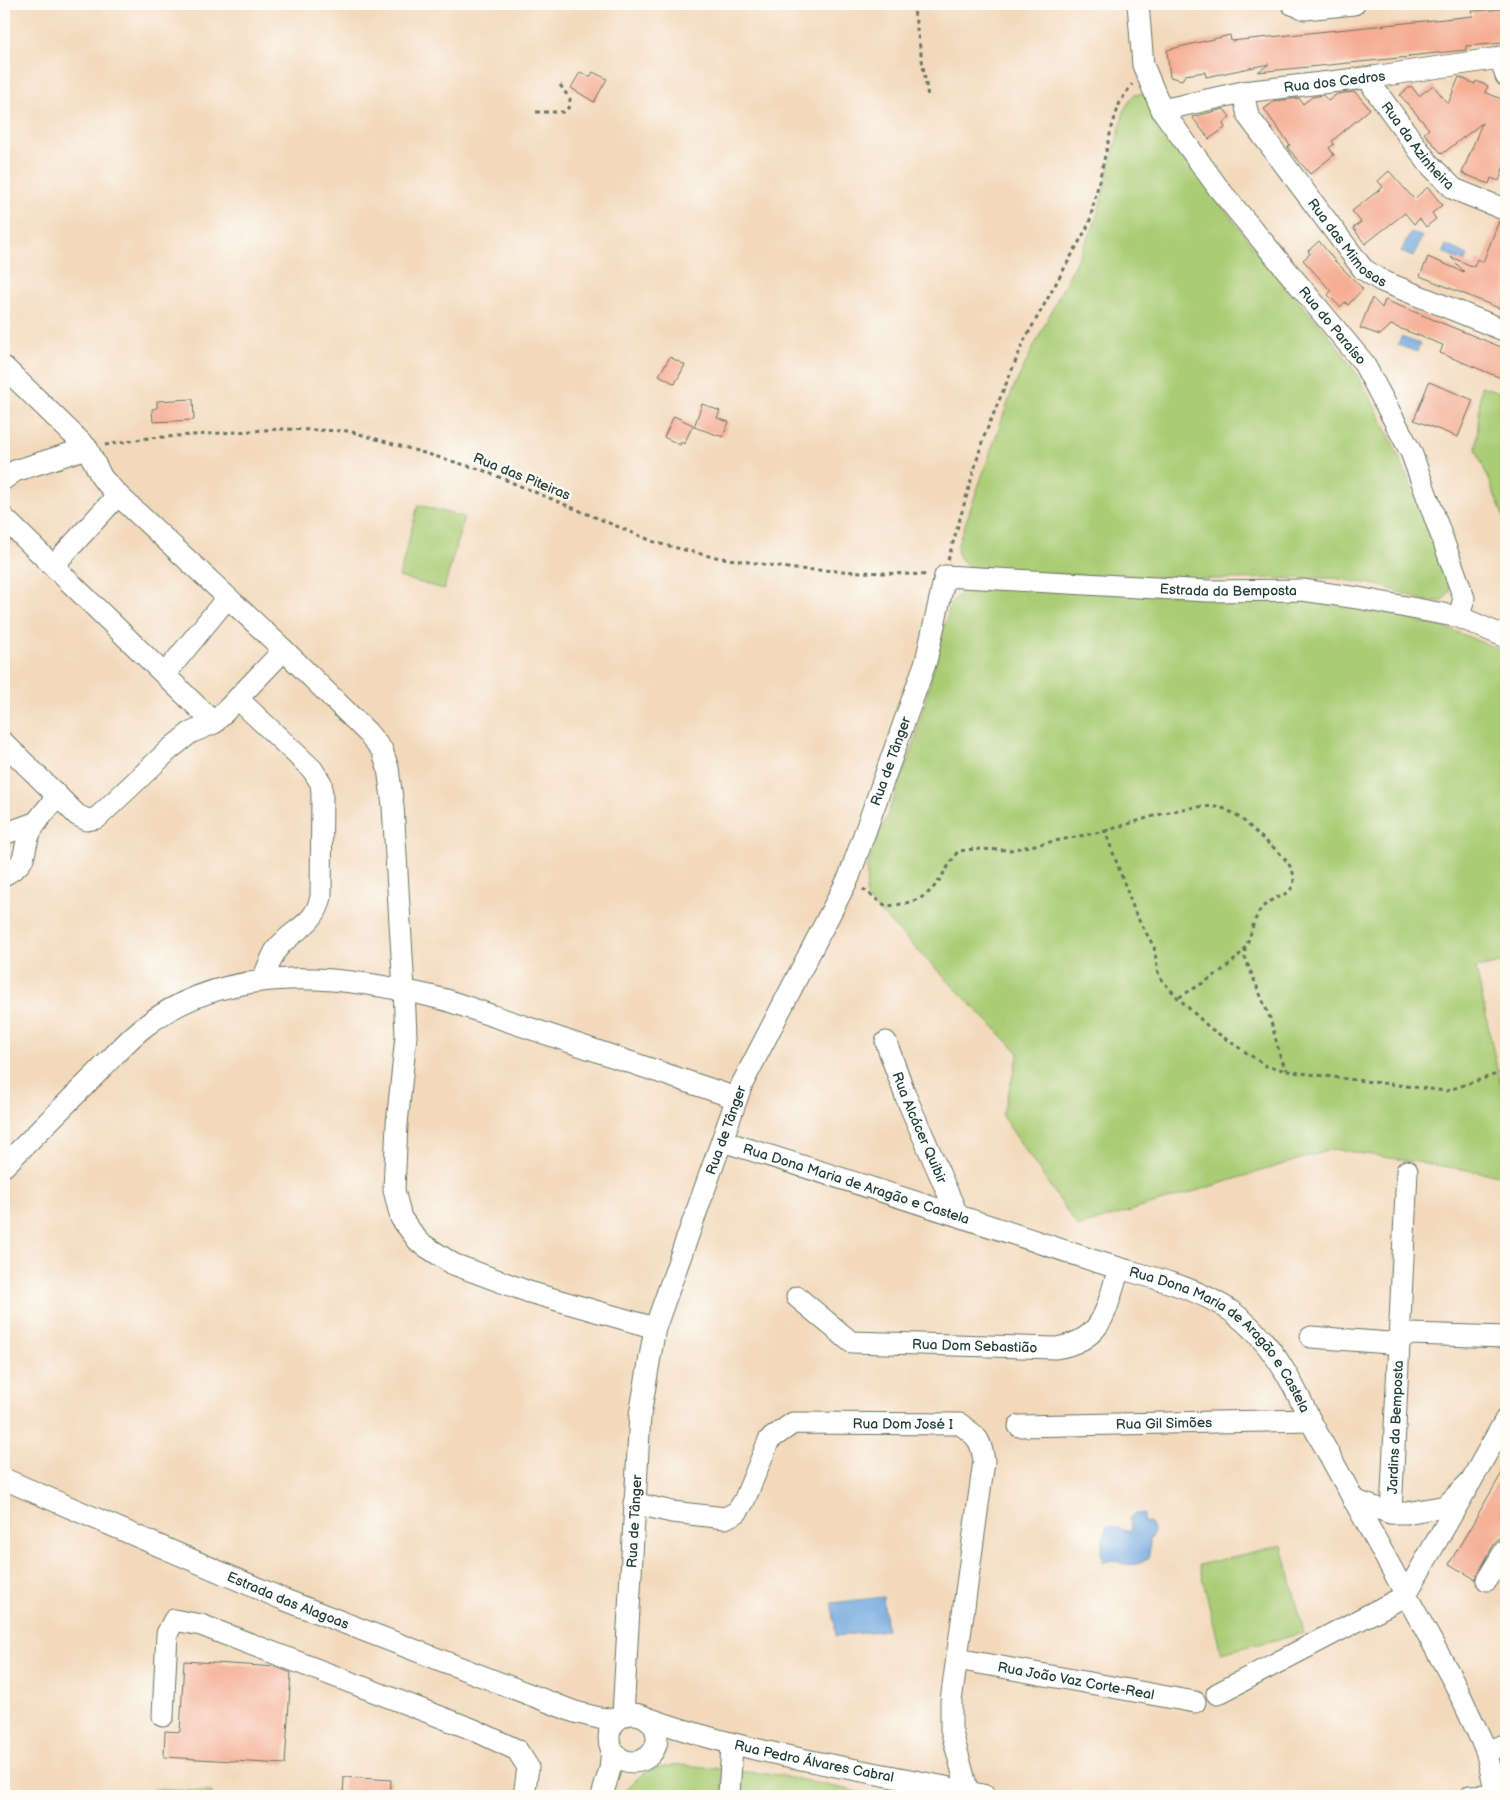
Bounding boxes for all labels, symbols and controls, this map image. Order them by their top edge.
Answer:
street label: Rua dos Cedros [1283,67,1387,96]
street label: Rua da Azinheira [1378,99,1458,194]
street label: Rua das Mimosas [1304,195,1389,291]
street label: Rua do Paraíso [1295,283,1370,368]
street label: Rua das Piteiras [471,449,573,504]
street label: Estrada da Bemposta [1159,580,1297,600]
street label: Rua de Tânger [867,713,915,808]
street label: Rua Alcácer Quibir [889,1070,951,1187]
street label: Rua de Tânger [702,1082,750,1177]
street label: Rua Dona Maria de Aragão e Castela [741,1140,972,1228]
street label: Rua Dona Maria de Aragão e Castela [1127,1263,1313,1415]
street label: Rua Dom Sebastião [912,1336,1038,1356]
street label: Jardins da Bemposta [1384,1360,1407,1494]
street label: Rua Gil Simões [1116,1414,1212,1433]
street label: Rua Dom José I [852,1415,953,1433]
street label: Rua de Tânger [623,1473,646,1568]
street label: Estrada das Alagoas [224,1568,351,1633]
street label: Rua João Vaz Corte-Real [996,1659,1156,1703]
street label: Rua Pedro Álvares Cabral [733,1736,895,1786]

